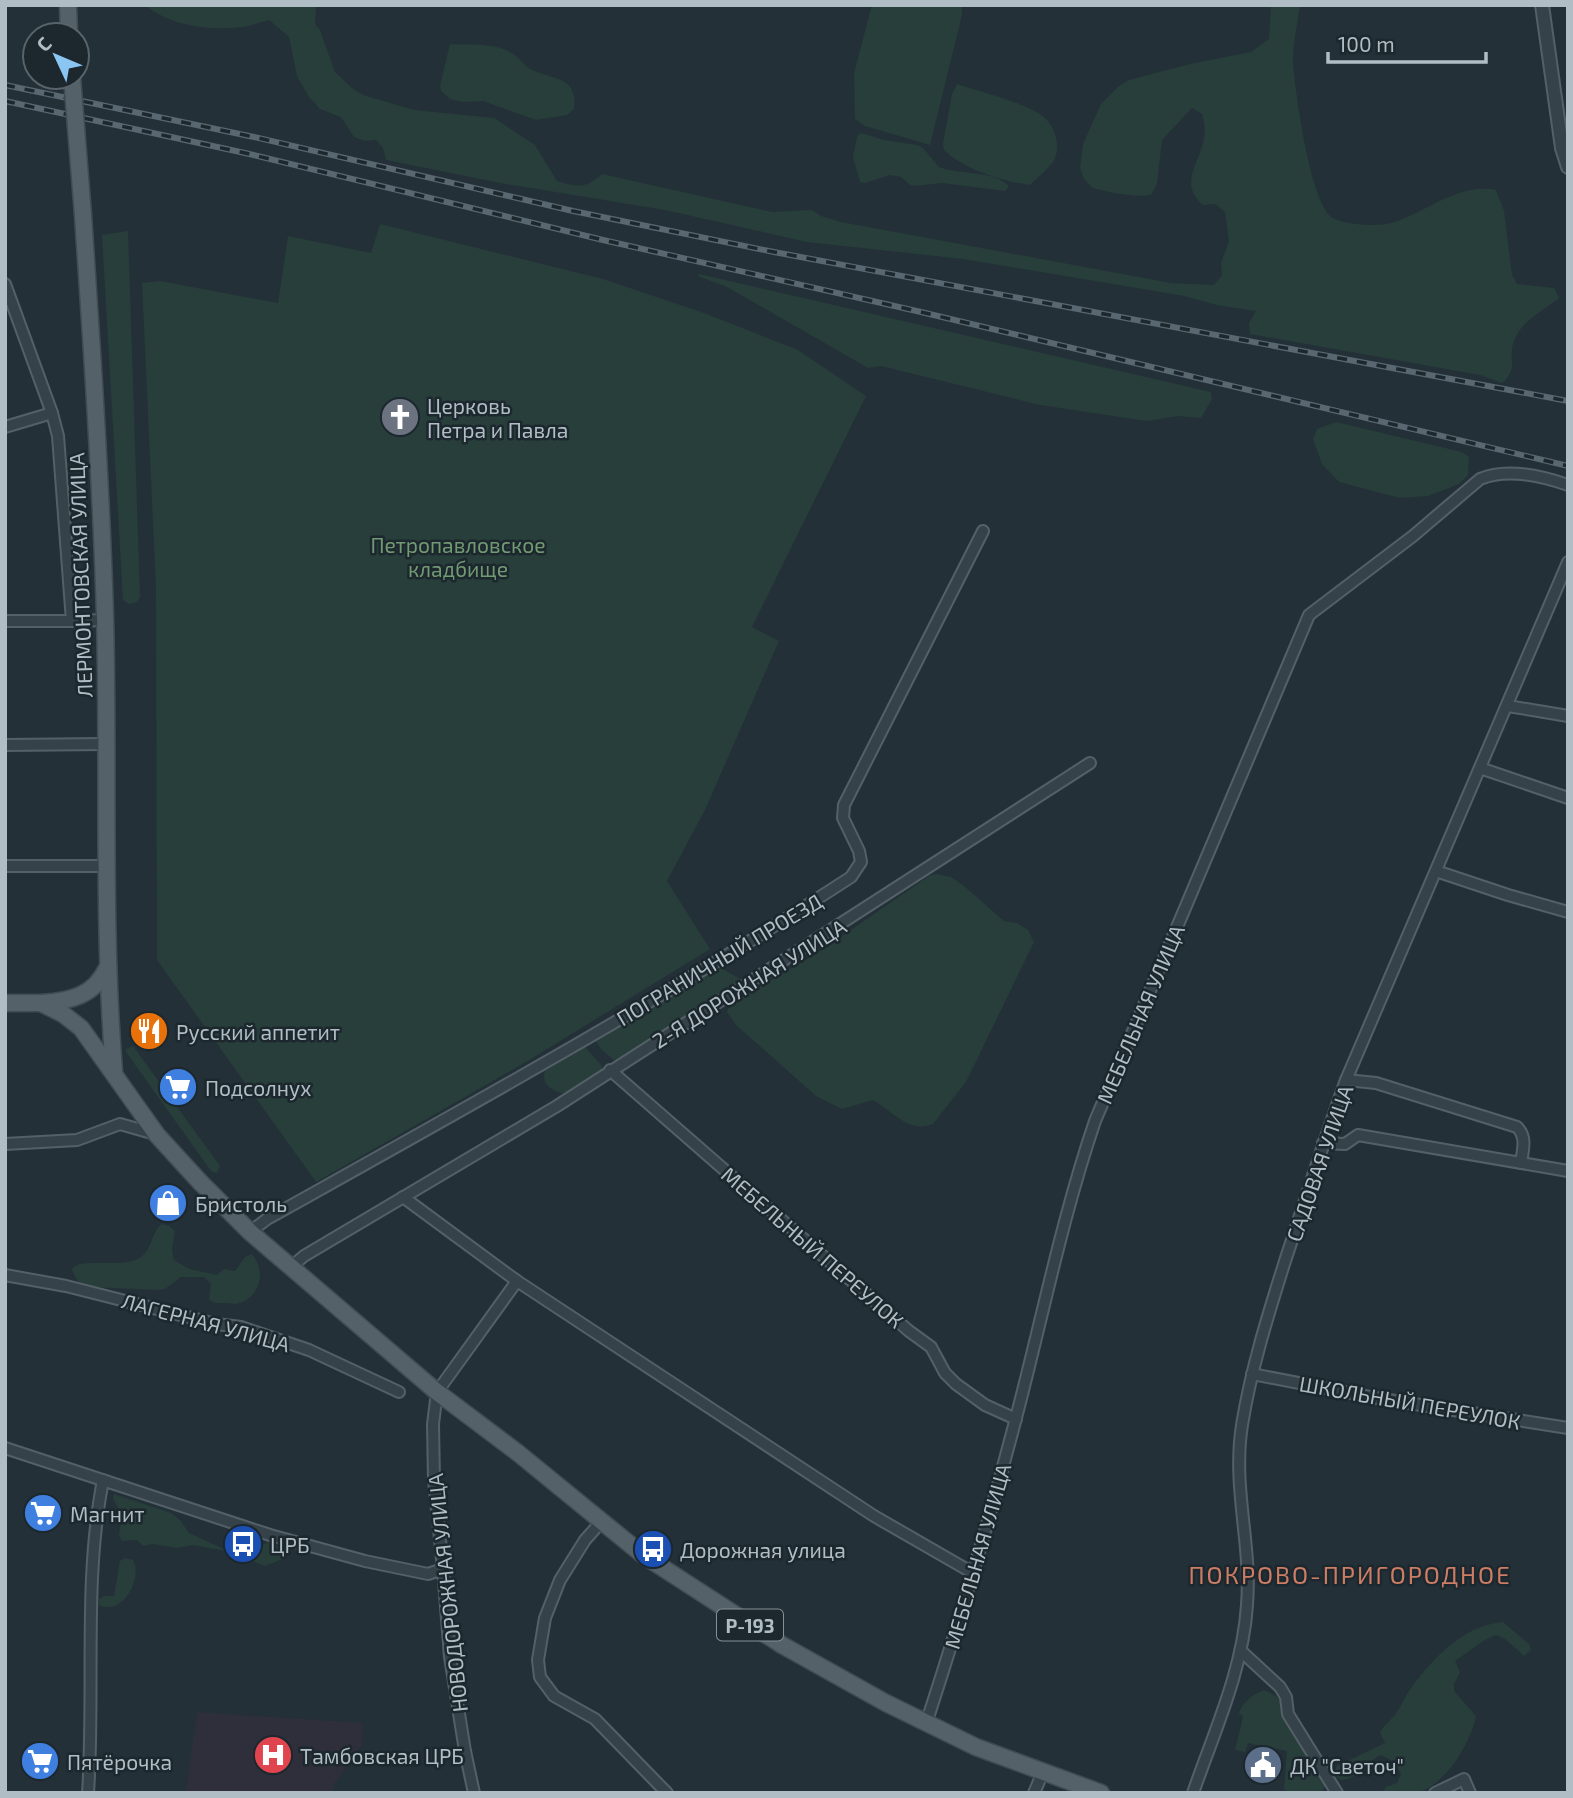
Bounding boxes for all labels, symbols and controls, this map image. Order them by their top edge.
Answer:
north arrow [21,21,91,91]
scale bar [1328,21,1486,65]
text: 100 m [1338,31,1395,56]
text: С [31,32,56,56]
place label: Церковь Петра и Павла [427,393,568,442]
church icon: Церковь Петра и Павла [379,396,421,438]
street label: ЛЕРМОНТОВСКАЯ УЛИЦА [63,452,97,698]
park label: Петропавловское кладбище [370,532,546,581]
street label: ПОГРАНИЧНЫЙ ПРОЕЗД [612,888,826,1030]
street label: 2-Я ДОРОЖНАЯ УЛИЦА [647,913,851,1053]
street label: МЕБЕЛЬНАЯ УЛИЦА [1091,921,1189,1107]
restaurant icon: Русский аппетит [128,1010,170,1052]
place label: Русский аппетит [176,1019,340,1045]
supermarket icon: Подсолнух [157,1066,199,1108]
place label: Подсолнух [205,1075,311,1101]
street label: САДОВАЯ УЛИЦА [1281,1081,1357,1245]
street label: МЕБЕЛЬНЫЙ ПЕРЕУЛОК [717,1161,909,1333]
shop icon: Бристоль [147,1182,189,1224]
place label: Бристоль [195,1191,287,1216]
street label: ЛАГЕРНАЯ УЛИЦА [119,1288,293,1356]
street label: ШКОЛЬНЫЙ ПЕРЕУЛОК [1298,1370,1522,1434]
street label: МЕБЕЛЬНАЯ УЛИЦА [939,1460,1015,1652]
street label: НОВОДОРОЖНАЯ УЛИЦА [422,1472,472,1714]
supermarket icon: Магнит [22,1492,64,1534]
place label: Магнит [70,1501,145,1526]
bus stop icon: ЦРБ [222,1523,264,1565]
bus stop icon: Дорожная улица [632,1528,674,1570]
place label: ЦРБ [270,1532,309,1557]
place label: Дорожная улица [680,1537,846,1563]
district label: ПОКРОВО-ПРИГОРОДНОЕ [1188,1560,1512,1589]
road number: Р-193 [717,1610,783,1640]
hospital icon: Тамбовская ЦРБ [252,1734,294,1776]
supermarket icon: Пятёрочка [19,1740,61,1782]
place label: Тамбовская ЦРБ [300,1743,464,1768]
public building icon: ДК "Светоч" [1242,1744,1284,1786]
place label: Пятёрочка [67,1749,172,1774]
place label: ДК "Светоч" [1290,1753,1404,1778]

